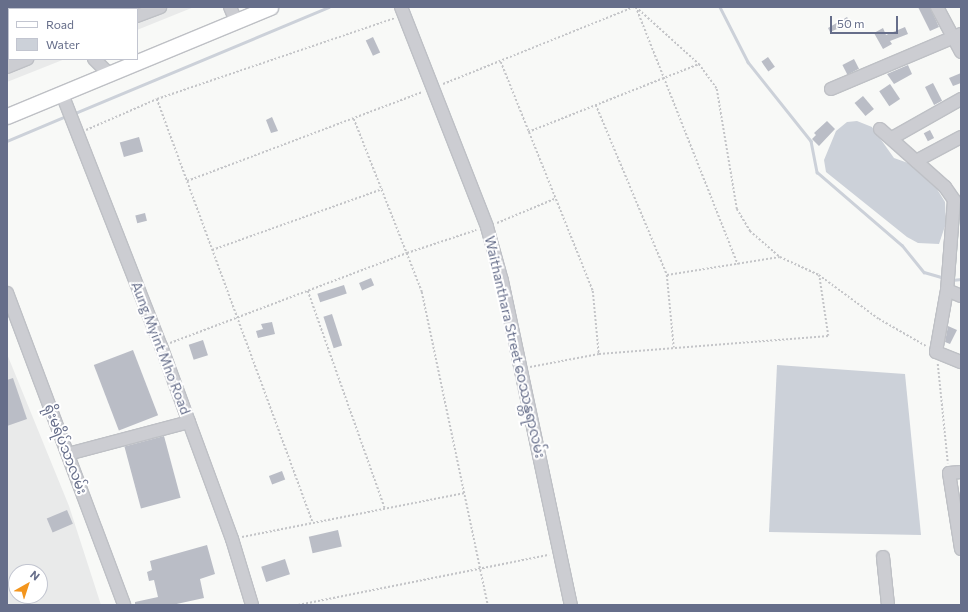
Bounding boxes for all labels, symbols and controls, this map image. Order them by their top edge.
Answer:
legend [8,8,138,60]
scale bar [832,8,900,34]
text: 50 m [837,16,865,30]
text: Road [46,17,74,31]
text: Water [46,37,80,51]
street label: Waithanthara Street ဝေဿန္တရာလမ်း [481,234,549,460]
street label: Aung Myint Mho Road [128,279,194,417]
street label: ရိုးမရိပ်သာလမ်း [41,402,91,496]
north arrow [8,564,48,604]
text: N [28,567,43,583]

